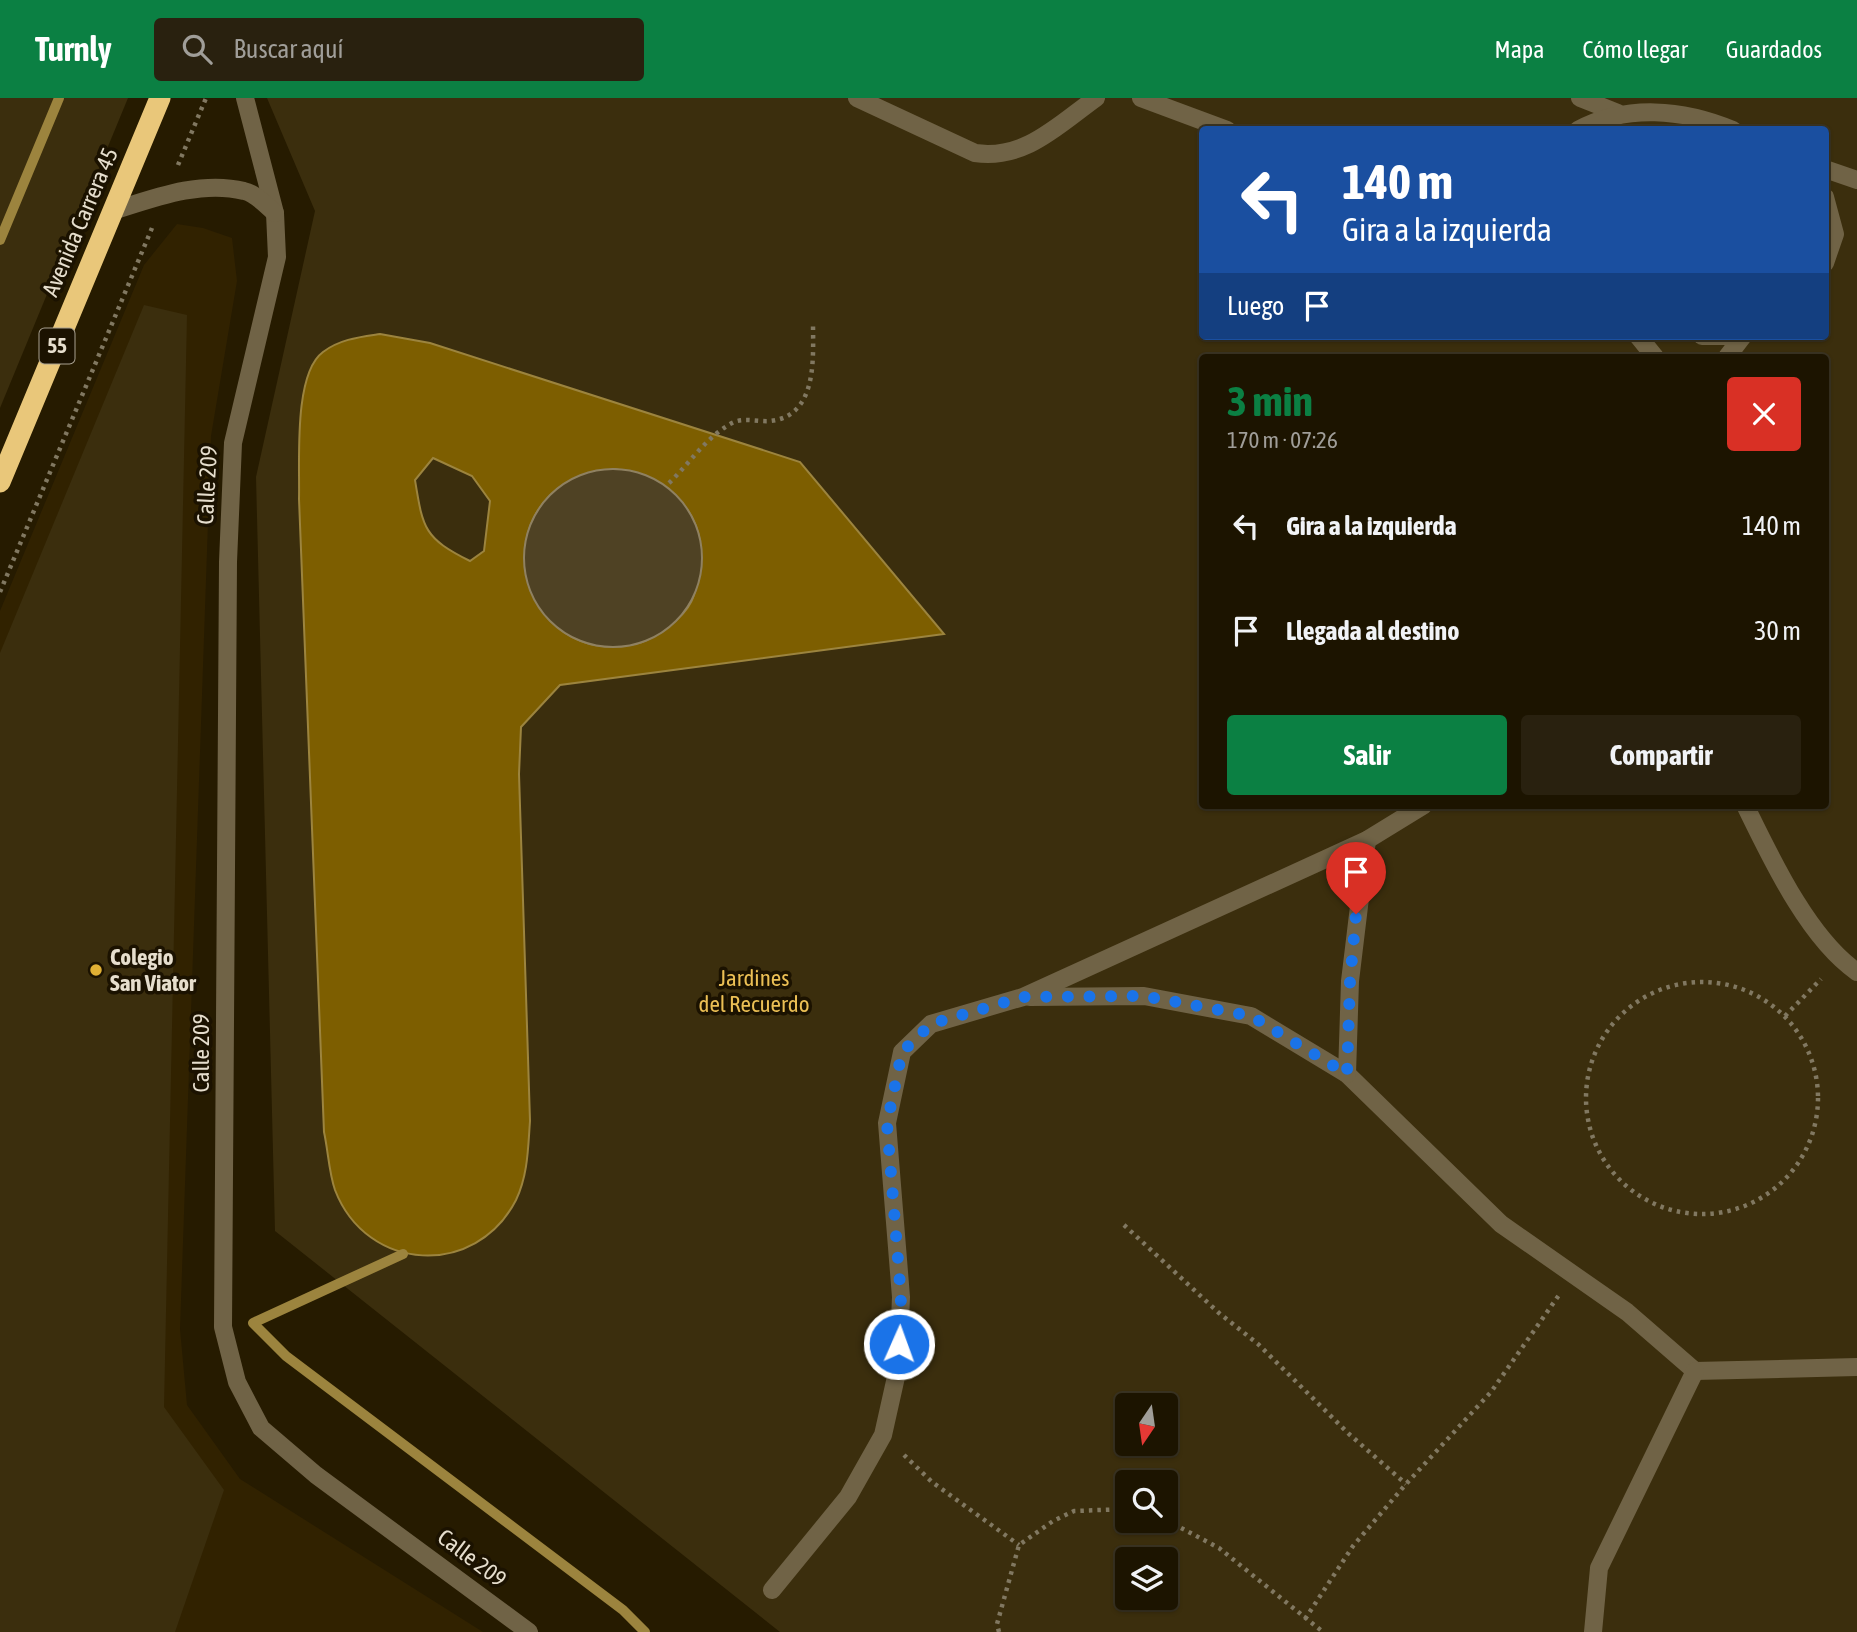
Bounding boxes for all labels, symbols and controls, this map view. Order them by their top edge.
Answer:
search box [154,18,644,81]
text: Turnly [35,30,112,68]
icon: search [178,30,216,68]
text: Buscar aquí [234,34,344,64]
text: Mapa [1495,36,1544,63]
text: Cómo llegar [1582,36,1688,63]
text: Guardados [1726,36,1822,63]
street label: Avenida Carrera 45 [37,144,123,300]
text: 140 m [1342,153,1453,209]
icon: left [1227,154,1318,245]
text: Gira a la izquierda [1342,211,1552,248]
icon: arrive [1298,287,1336,325]
text: Luego [1227,291,1284,321]
road number: 55 [40,328,74,364]
text: 3 min [1227,377,1313,425]
button: close [1727,377,1801,451]
text: 170 m · 07:26 [1227,427,1338,453]
street label: Calle 209 [192,445,222,525]
icon: left [1227,507,1265,545]
text: Gira a la izquierda [1286,511,1457,541]
text: 140 m [1742,511,1801,541]
icon: arrive [1227,612,1265,650]
text: Llegada al destino [1286,616,1459,646]
text: 30 m [1754,616,1801,646]
button: Salir [1227,715,1507,795]
button: Compartir [1521,715,1801,795]
pin [1326,842,1386,914]
icon: arrive [1337,853,1375,891]
place label: Colegio San Viator [110,944,197,996]
marker: Colegio San Viator [88,962,104,978]
park label: Jardines del Recuerdo [699,965,809,1017]
street label: Calle 209 [188,1013,214,1093]
position arrow [862,1307,936,1381]
north arrow [1115,1393,1178,1456]
map controls [1115,1393,1178,1610]
button: search [1115,1470,1178,1533]
street label: Calle 209 [433,1524,511,1592]
button: layers [1115,1547,1178,1610]

